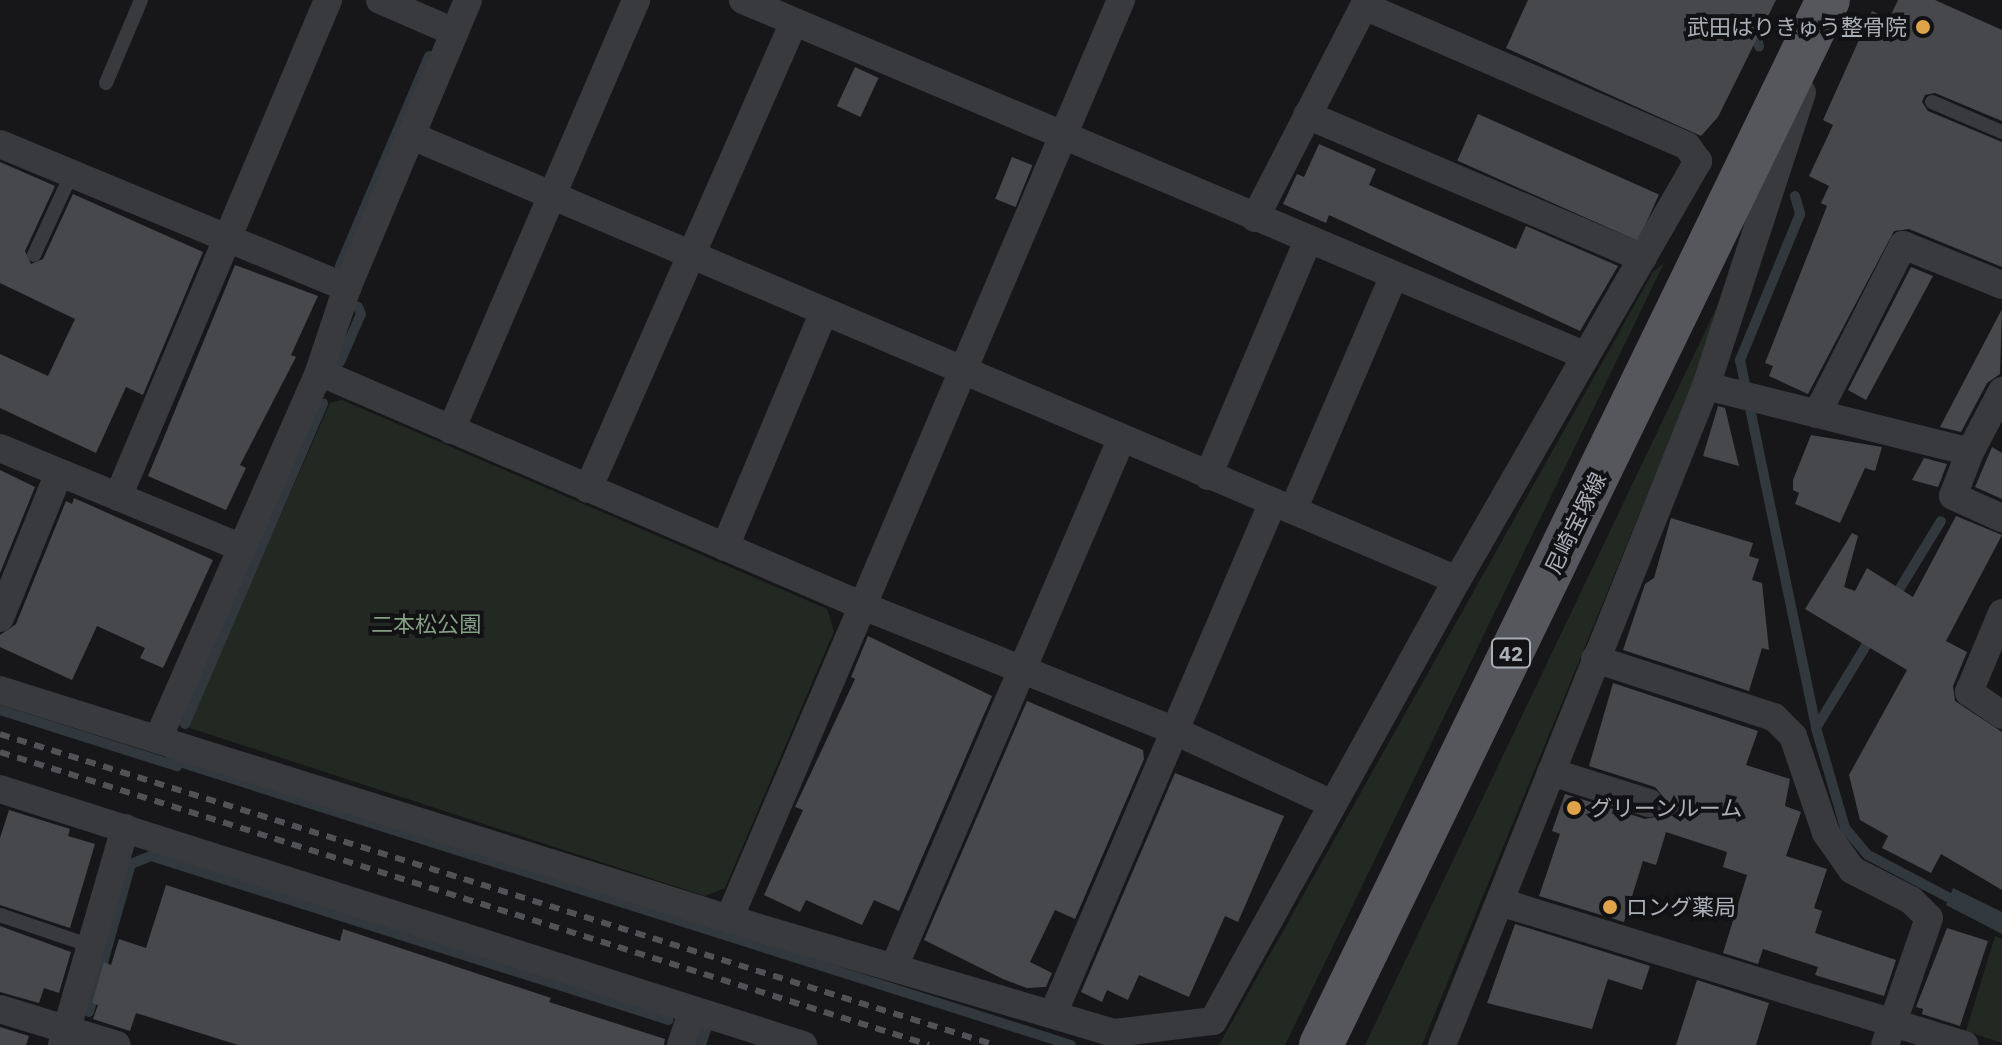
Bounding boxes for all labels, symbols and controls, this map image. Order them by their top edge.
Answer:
place label: 武田はりきゅう整骨院 [1687,14,1907,40]
marker: 武田はりきゅう整骨院 [1914,18,1932,36]
street label: 尼崎宝塚線 [1539,468,1611,578]
park label: 二本松公園 [371,611,481,637]
road number: 42 [1491,637,1531,669]
place label: グリーンルーム [1590,795,1744,821]
marker: グリーンルーム [1565,799,1583,817]
place label: ロング薬局 [1626,894,1736,920]
marker: ロング薬局 [1601,898,1619,916]

